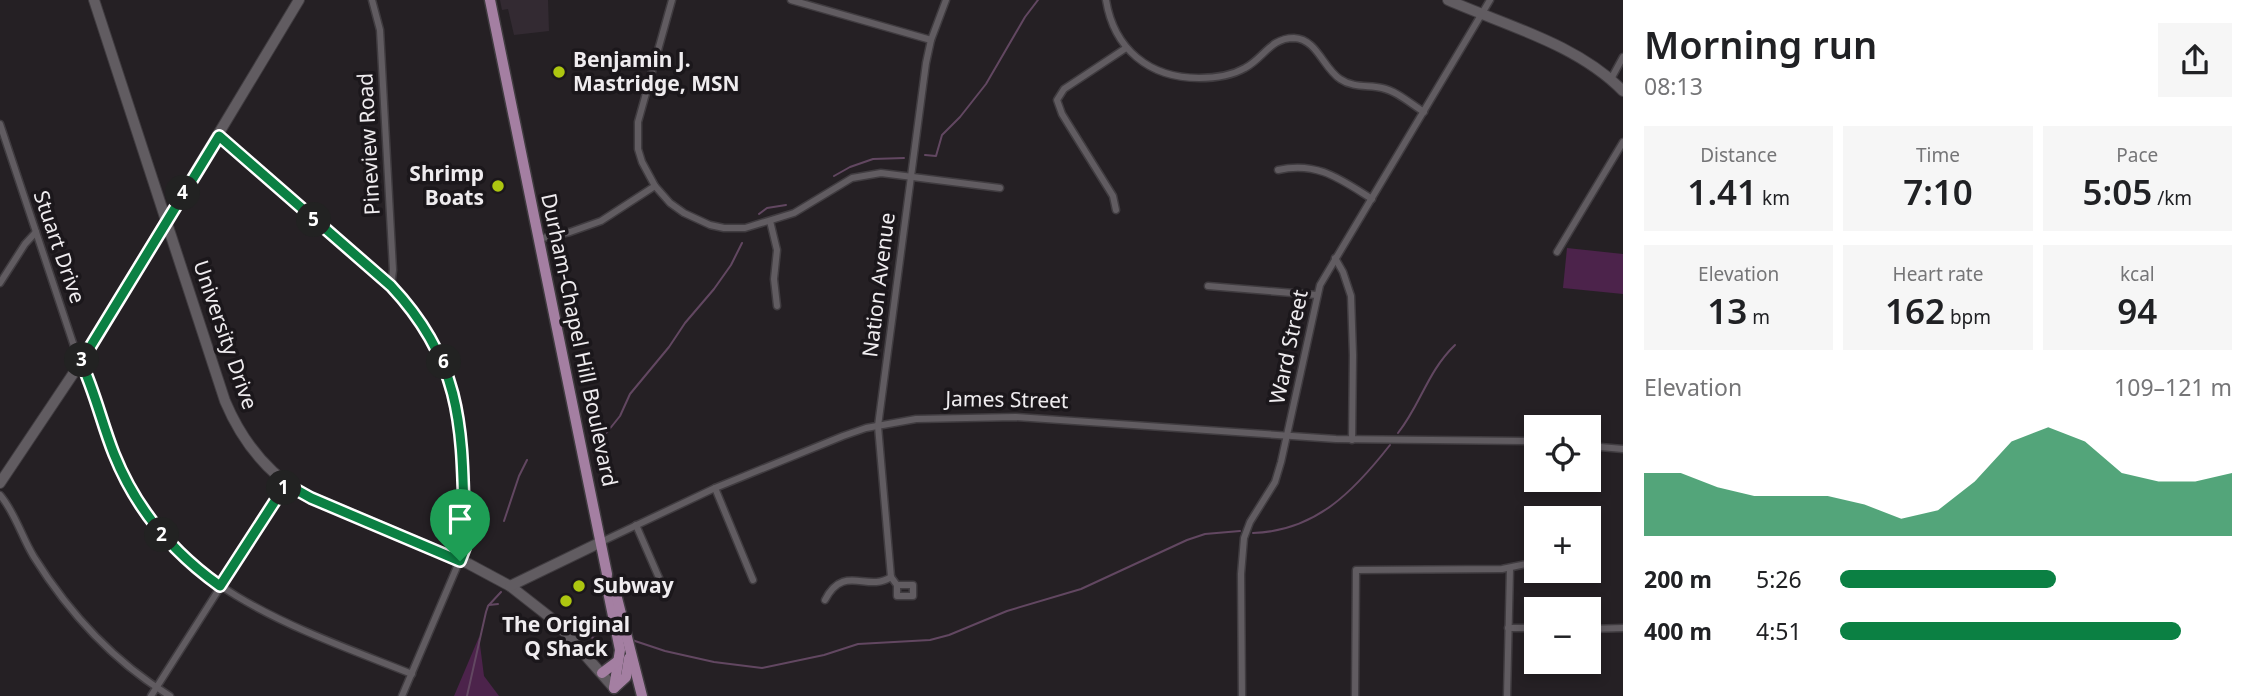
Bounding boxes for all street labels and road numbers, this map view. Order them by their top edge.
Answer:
street label: Pineview Road [350,72,386,216]
street label: Stuart Drive [28,187,92,307]
street label: Durham-Chapel Hill Boulevard [535,191,625,489]
street label: Nation Avenue [855,211,901,359]
street label: University Drive [187,256,265,413]
street label: Ward Street [1262,287,1314,407]
street label: James Street [943,384,1069,414]

